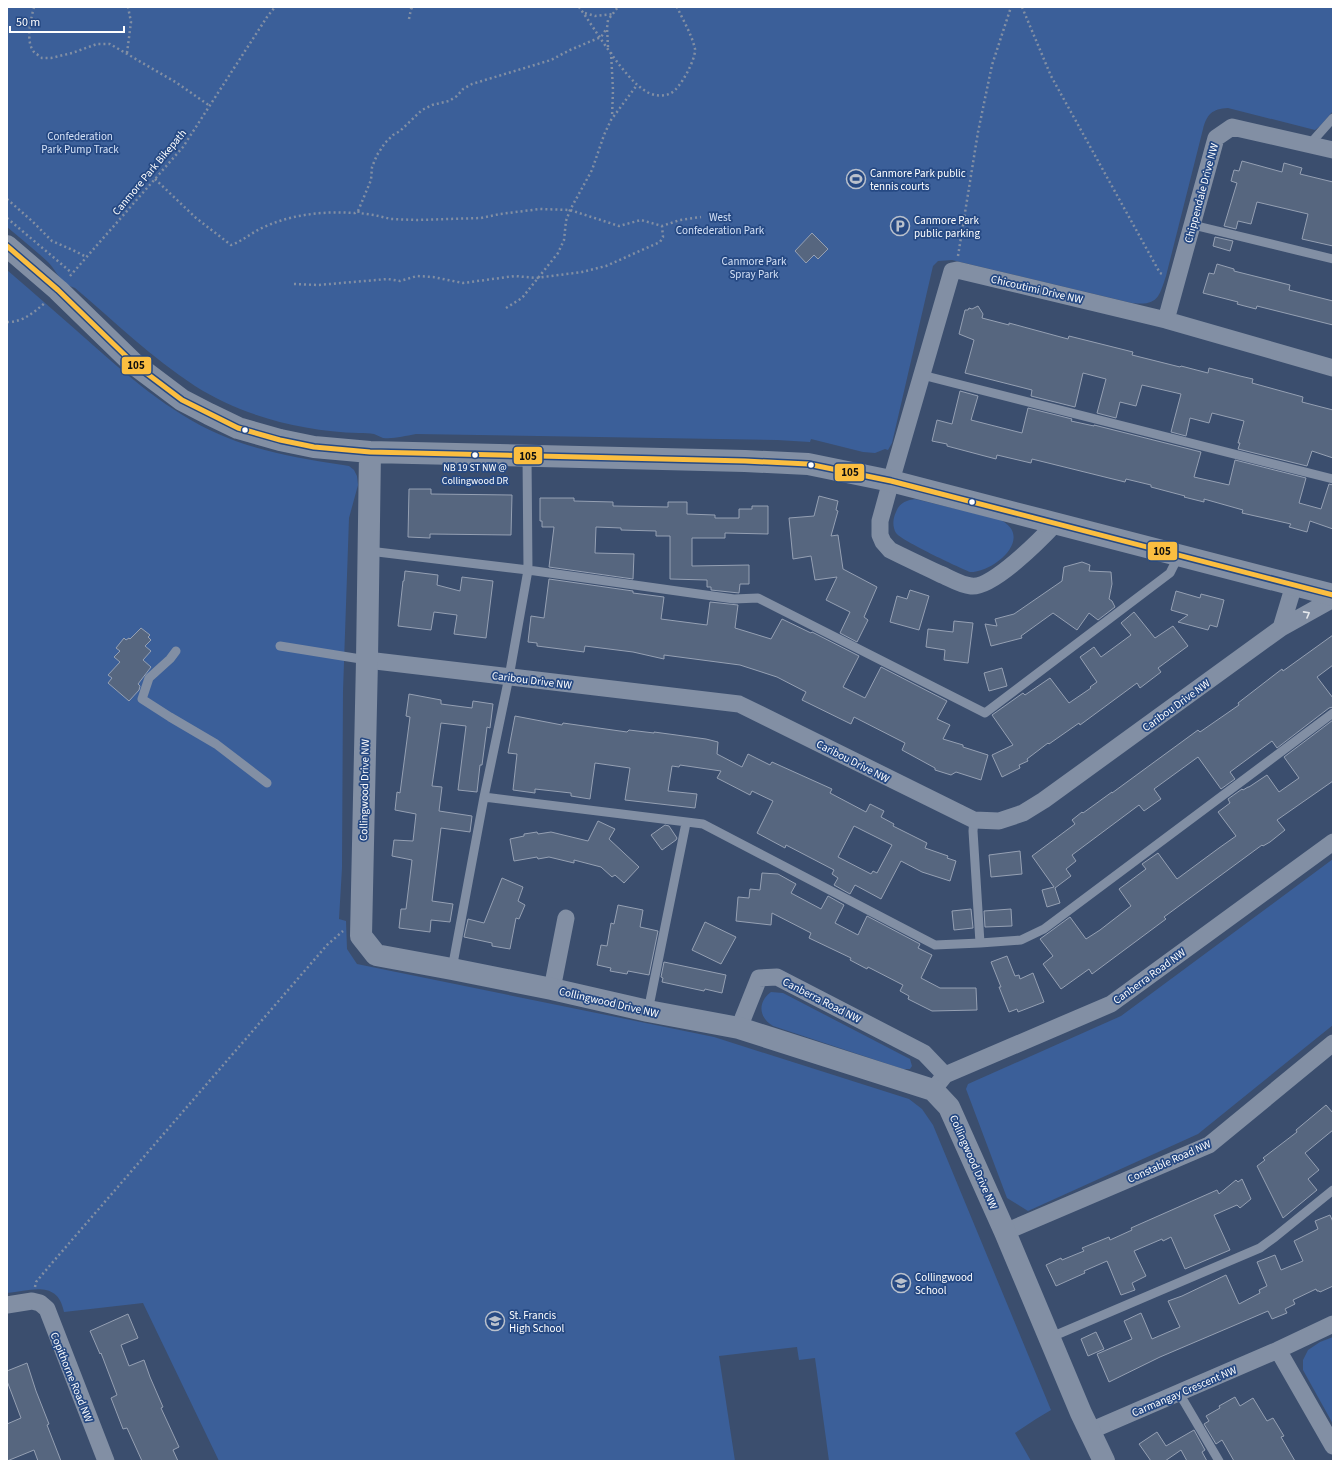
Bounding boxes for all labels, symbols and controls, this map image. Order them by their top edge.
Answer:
scale bar [10,8,124,34]
text: 50 m [16,14,40,31]
street label: Canmore Park Bikepath [109,126,190,219]
park label: Confederation Park Pump Track [41,129,119,157]
street label: Chippendale Drive NW [1181,141,1222,245]
place label: Canmore Park public tennis courts [870,166,966,194]
sports icon: Canmore Park public tennis courts [845,168,867,190]
park label: West Confederation Park [676,210,765,238]
place label: Canmore Park public parking [914,213,980,241]
parking icon: Canmore Park public parking [889,215,911,237]
park label: Canmore Park Spray Park [722,254,787,282]
street label: Chicoutimi Drive NW [989,272,1085,307]
line badge: 105 [121,356,152,375]
text: 105 [127,358,145,373]
unlabelled marker [240,425,250,435]
line badge: 105 [513,446,543,465]
text: 105 [519,449,537,464]
marker: NB 19 ST NW @ Collingwood DR [470,450,480,460]
unlabelled marker [806,460,816,470]
place label: NB 19 ST NW @ Collingwood DR [442,461,509,488]
line badge: 105 [834,463,865,482]
text: 105 [841,465,859,480]
unlabelled marker [967,497,977,507]
line badge: 105 [1147,541,1178,561]
text: 105 [1153,544,1171,559]
one-way arrow [1303,611,1310,618]
street label: Caribou Drive NW [491,668,573,693]
street label: Caribou Drive NW [1139,676,1213,735]
street label: Caribou Drive NW [814,737,892,787]
street label: Collingwood Drive NW [356,739,373,841]
street label: Canberra Road NW [1110,945,1189,1008]
street label: Canberra Road NW [780,974,864,1027]
street label: Collingwood Drive NW [558,984,661,1021]
street label: Collingwood Drive NW [946,1113,1001,1212]
street label: Constable Road NW [1125,1136,1214,1187]
place label: Collingwood School [915,1270,973,1298]
school or university icon: Collingwood School [890,1272,912,1294]
place label: St. Francis High School [509,1308,564,1336]
school or university icon: St. Francis High School [484,1310,506,1332]
street label: Copithorne Road NW [47,1330,97,1425]
street label: Carmangay Crescent NW [1129,1362,1239,1420]

